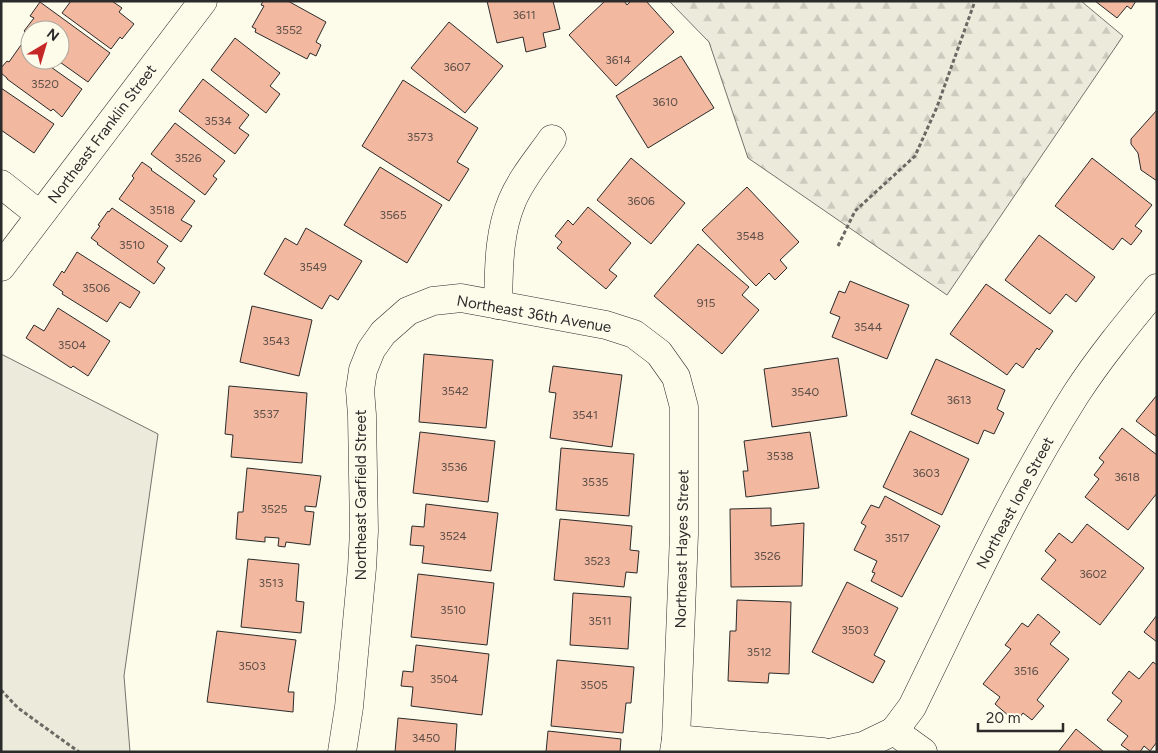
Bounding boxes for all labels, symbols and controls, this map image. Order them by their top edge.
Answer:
house number: 3611 [512,8,536,22]
north arrow [20,20,70,70]
house number: 3552 [275,23,303,37]
text: N [43,25,62,45]
house number: 3614 [605,53,631,67]
house number: 3607 [443,60,471,74]
street label: Northeast Franklin Street [44,61,160,207]
house number: 3520 [31,77,59,91]
house number: 3610 [652,95,678,109]
house number: 3534 [204,114,232,128]
house number: 3573 [407,130,433,144]
house number: 3526 [175,151,202,165]
house number: 3606 [627,194,655,208]
house number: 3518 [149,203,175,217]
house number: 3565 [379,208,407,222]
house number: 3548 [736,229,764,243]
house number: 3510 [119,238,145,252]
house number: 3549 [299,260,327,274]
house number: 3506 [82,281,110,295]
street label: Northeast 36th Avenue [455,292,613,336]
house number: 915 [697,296,715,310]
house number: 3544 [854,320,883,334]
house number: 3543 [262,334,290,348]
house number: 3504 [58,338,87,352]
house number: 3542 [441,384,469,398]
house number: 3540 [791,385,820,399]
house number: 3613 [947,393,971,407]
house number: 3537 [253,407,280,421]
house number: 3541 [572,408,598,422]
street label: Northeast Garfield Street [352,409,370,580]
street label: Northeast Ione Street [973,434,1058,572]
house number: 3538 [766,449,794,463]
house number: 3536 [441,460,468,474]
house number: 3603 [912,466,940,480]
street label: Northeast Hayes Street [672,469,692,629]
house number: 3618 [1114,470,1140,484]
house number: 3535 [582,475,609,489]
house number: 3525 [260,502,288,516]
house number: 3524 [439,529,467,543]
house number: 3517 [885,531,910,545]
house number: 3526 [754,549,781,563]
house number: 3523 [584,554,610,568]
house number: 3602 [1079,567,1107,581]
house number: 3513 [259,576,283,590]
house number: 3510 [440,603,466,617]
house number: 3511 [588,614,612,628]
house number: 3503 [841,623,869,637]
house number: 3512 [746,645,772,659]
house number: 3503 [238,659,266,673]
house number: 3516 [1013,664,1039,678]
house number: 3504 [430,672,459,686]
house number: 3505 [580,678,608,692]
scale bar [978,700,1063,732]
text: 20 m [986,709,1020,727]
house number: 3450 [412,731,441,745]

